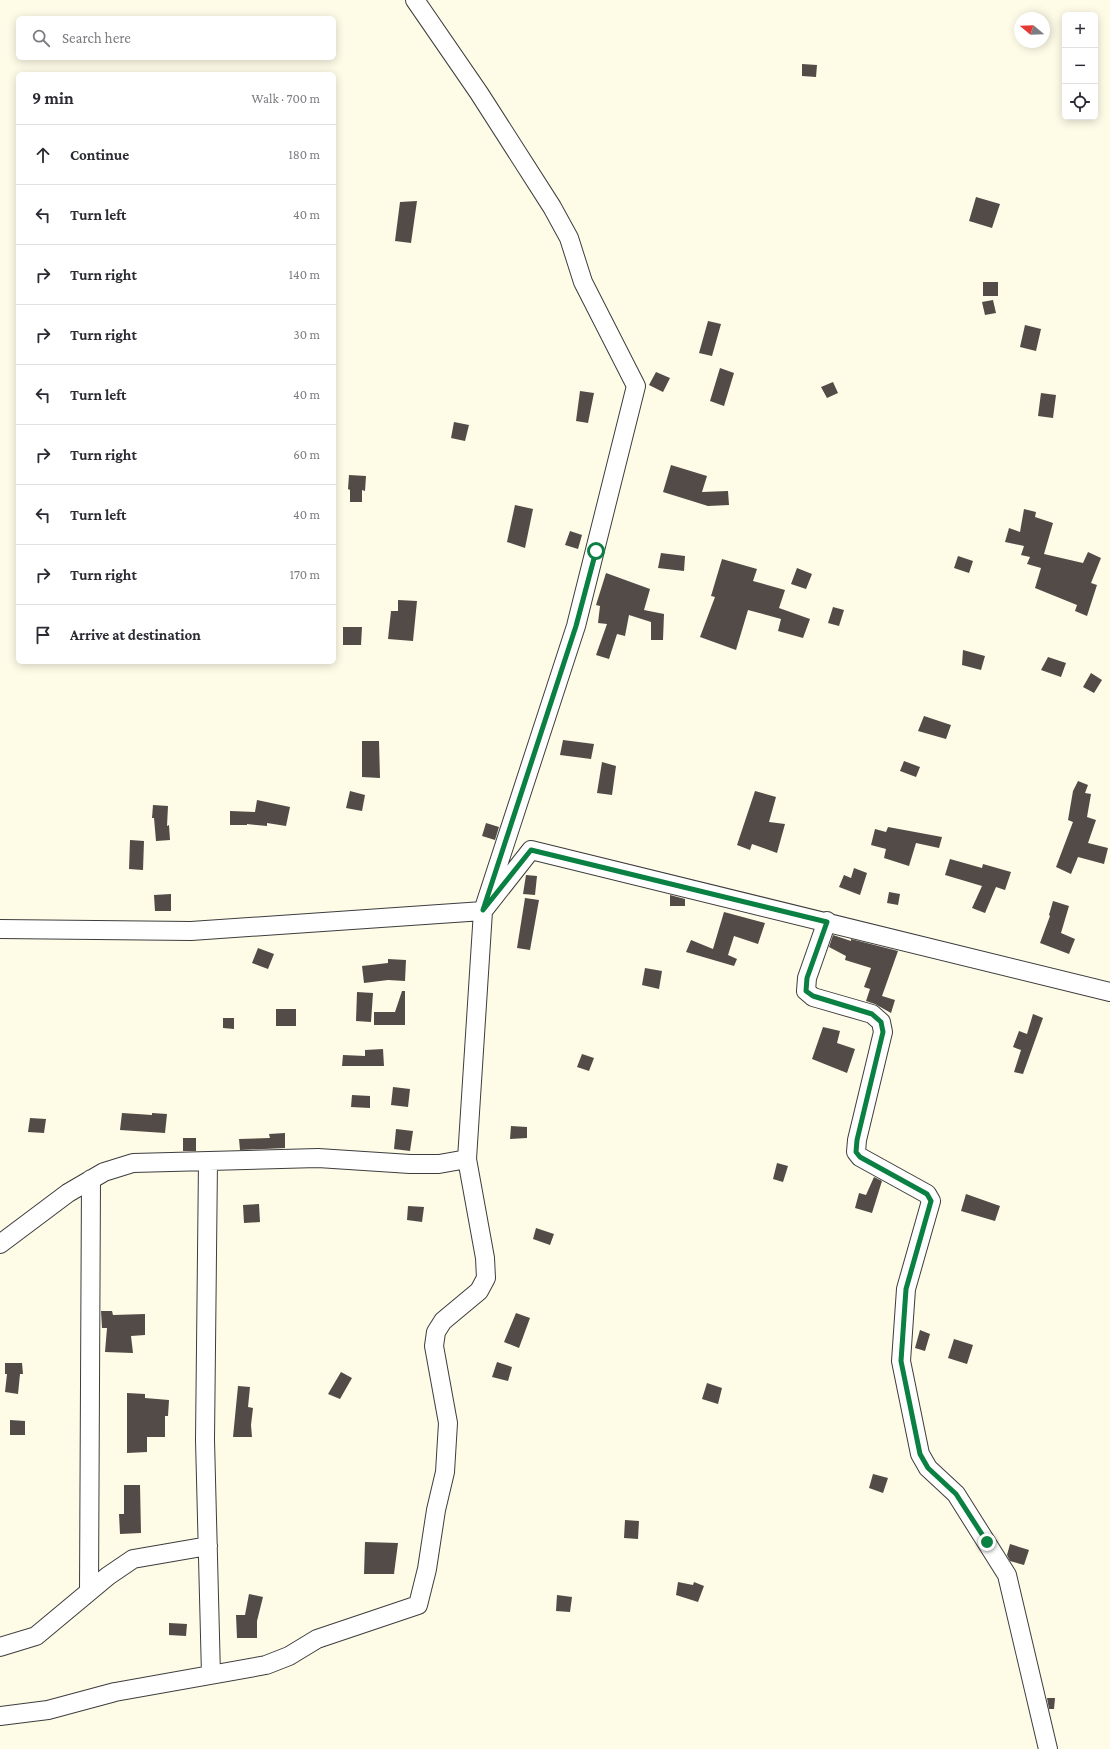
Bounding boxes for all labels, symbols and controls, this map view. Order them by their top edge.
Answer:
north arrow [1014,12,1050,48]
map controls [1062,12,1098,120]
button: + [1062,12,1098,48]
search box [16,16,336,60]
icon: search [30,27,52,49]
text: Search here [62,30,131,46]
button: − [1062,48,1098,84]
button: locate [1062,84,1098,120]
text: 9 min [32,89,74,108]
text: Walk · 700 m [252,91,320,106]
icon: ahead [32,144,54,166]
text: Continue [70,147,129,163]
text: 180 m [288,147,320,162]
icon: left [32,204,54,226]
text: Turn left [70,207,126,223]
text: 40 m [293,207,320,222]
icon: right [32,264,54,286]
text: Turn right [70,267,137,283]
text: 140 m [289,267,320,282]
icon: right [32,324,54,346]
text: Turn right [70,327,137,343]
text: 30 m [294,327,320,342]
icon: left [32,384,54,406]
text: Turn left [70,387,126,403]
text: 40 m [293,387,320,402]
icon: right [32,444,54,466]
text: Turn right [70,447,137,463]
text: 60 m [293,447,320,462]
icon: left [32,504,54,526]
text: Turn left [70,507,126,523]
text: 40 m [293,507,320,522]
route start [587,542,605,560]
icon: right [32,564,54,586]
text: Turn right [70,567,137,583]
text: 170 m [290,567,320,582]
icon: arrive [32,624,54,646]
text: Arrive at destination [70,627,201,643]
route end [978,1533,996,1551]

